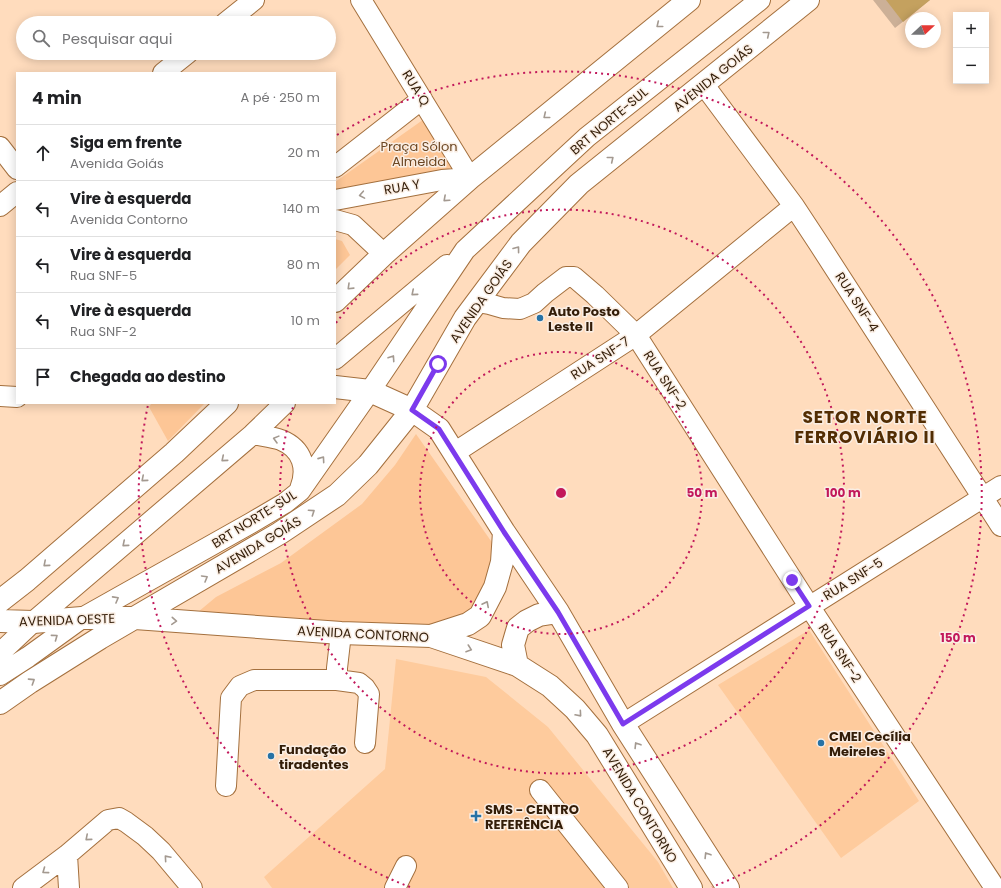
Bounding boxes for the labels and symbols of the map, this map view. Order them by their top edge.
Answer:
north arrow [905,12,941,48]
one-way arrow [657,20,664,27]
one-way arrow [762,31,769,38]
street label: AVENIDA GOIÁS [669,40,757,116]
street label: RUA Q [398,66,434,110]
street label: BRT NORTE-SUL [566,82,652,159]
one-way arrow [543,112,551,119]
park label: Praça Sólon Almeida [380,137,458,171]
one-way arrow [606,157,614,164]
street label: RUA Y [382,174,422,200]
one-way arrow [359,190,365,198]
one-way arrow [443,194,450,201]
one-way arrow [512,246,519,253]
street label: AVENIDA GOIÁS [445,255,517,347]
street label: RUA SNF-4 [831,268,883,336]
one-way arrow [347,282,355,290]
one-way arrow [411,288,418,295]
place label: Auto Posto Leste II [548,302,620,336]
marker: Auto Posto Leste II [535,313,545,323]
street label: RUA SNF-7 [567,332,633,384]
street label: RUA SNF-2 [639,347,691,413]
route start [429,355,447,373]
one-way arrow [387,356,394,363]
district label: SETOR NORTE FERROVIÁRIO II [794,405,936,449]
one-way arrow [273,436,280,444]
one-way arrow [221,455,228,462]
one-way arrow [317,457,324,464]
one-way arrow [142,474,149,481]
text: 50 m [687,484,718,501]
text: 100 m [825,484,861,501]
street label: BRT NORTE-SUL [208,485,300,553]
centre of rings [554,486,568,500]
one-way arrow [308,510,315,517]
street label: AVENIDA GOIÁS [211,512,305,578]
one-way arrow [122,539,129,546]
street label: RUA SNF-5 [819,553,887,605]
one-way arrow [43,559,51,566]
route end [783,571,801,589]
one-way arrow [201,575,208,582]
one-way arrow [112,596,119,603]
one-way arrow [482,601,489,608]
street label: AVENIDA OESTE [19,609,115,631]
one-way arrow [171,617,177,626]
street label: RUA SNF-2 [814,620,866,686]
street label: AVENIDA CONTORNO [297,621,429,647]
text: 150 m [940,629,976,646]
one-way arrow [51,635,58,642]
one-way arrow [465,644,472,653]
one-way arrow [28,678,35,685]
one-way arrow [575,709,582,716]
place label: CMEI Cecília Meireles [829,727,911,761]
marker: CMEI Cecília Meireles [816,738,826,748]
place label: Fundação tiradentes [279,740,349,774]
one-way arrow [634,742,642,749]
street label: AVENIDA CONTORNO [598,744,682,866]
marker: Fundação tiradentes [266,751,276,761]
place label: SMS - CENTRO REFERÊNCIA [485,800,579,834]
marker: SMS - CENTRO REFERÊNCIA [470,810,482,822]
one-way arrow [85,833,92,840]
one-way arrow [704,852,711,859]
one-way arrow [165,856,172,863]
one-way arrow [42,866,49,874]

